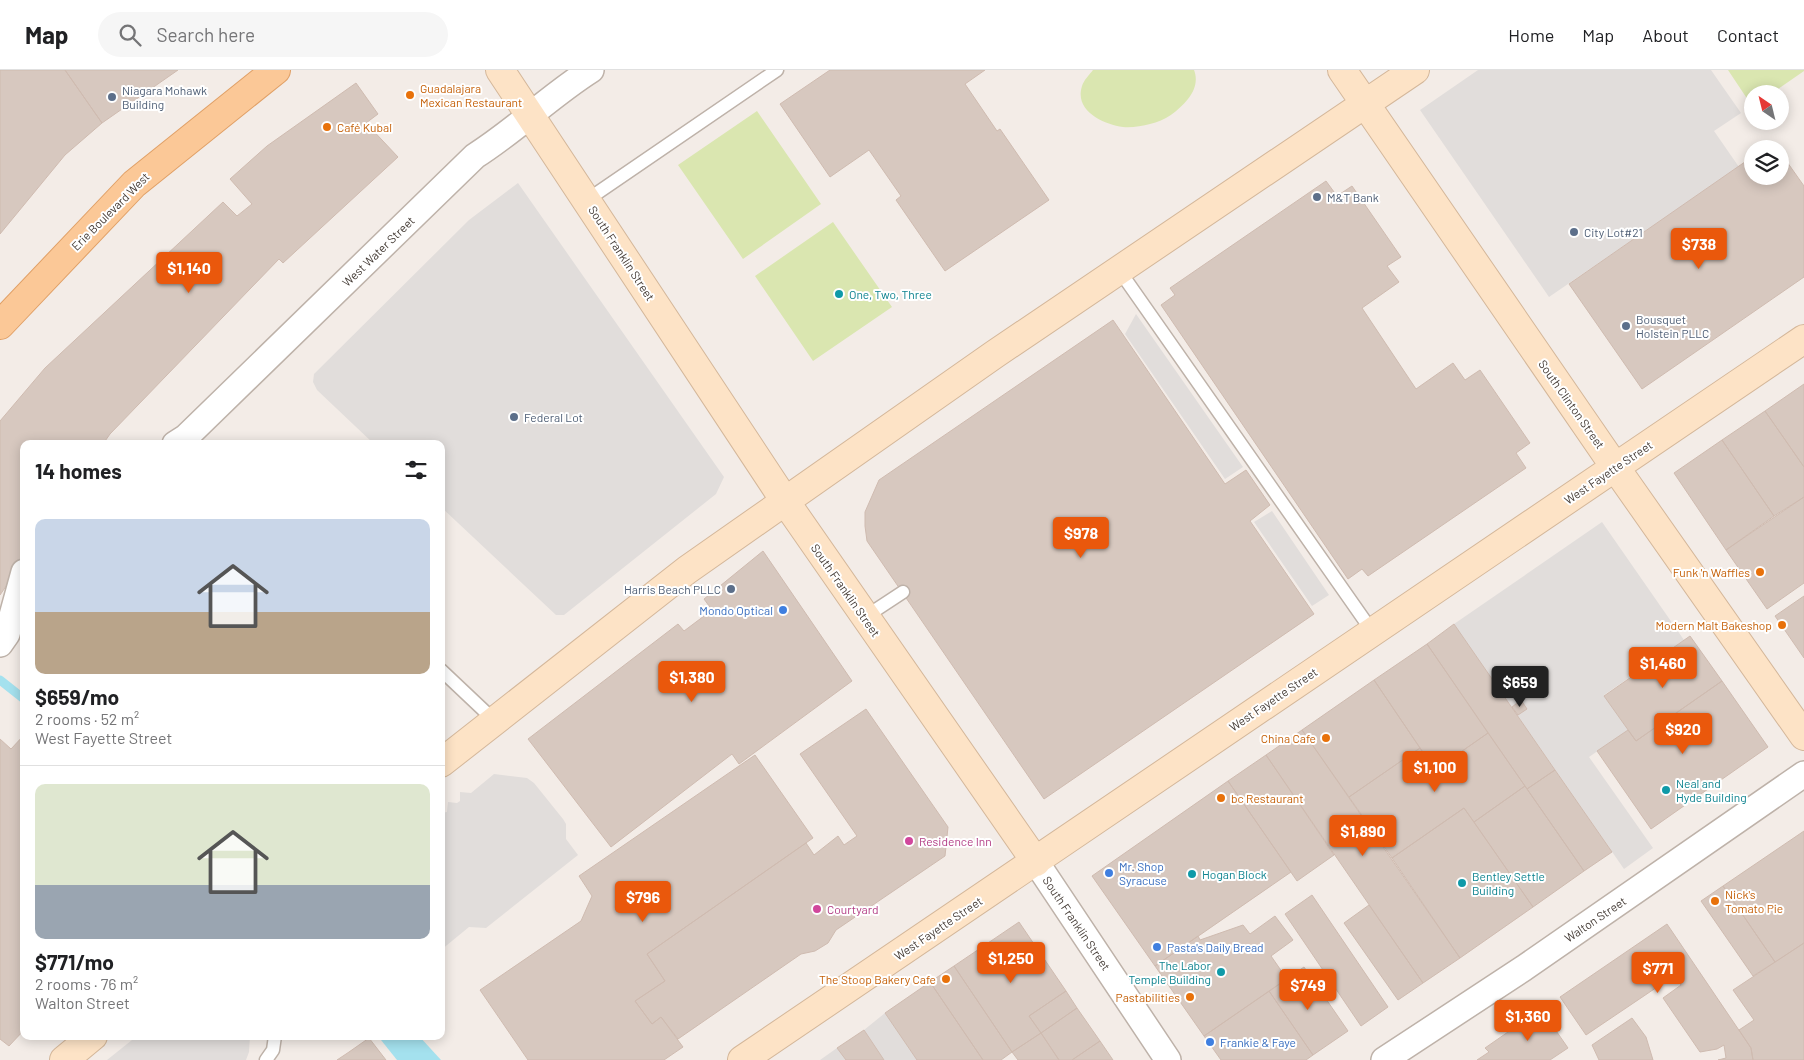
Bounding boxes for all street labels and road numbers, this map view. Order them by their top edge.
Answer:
street label: Erie Boulevard West [68,169,152,253]
street label: South Franklin Street [586,203,658,303]
street label: West Water Street [339,213,417,289]
street label: South Clinton Street [1536,357,1608,451]
street label: West Fayette Street [1561,437,1655,507]
street label: South Franklin Street [809,541,883,639]
street label: West Fayette Street [1226,664,1320,734]
street label: South Franklin Street [1040,873,1114,973]
street label: West Fayette Street [891,893,985,963]
street label: Walton Street [1562,893,1628,945]

